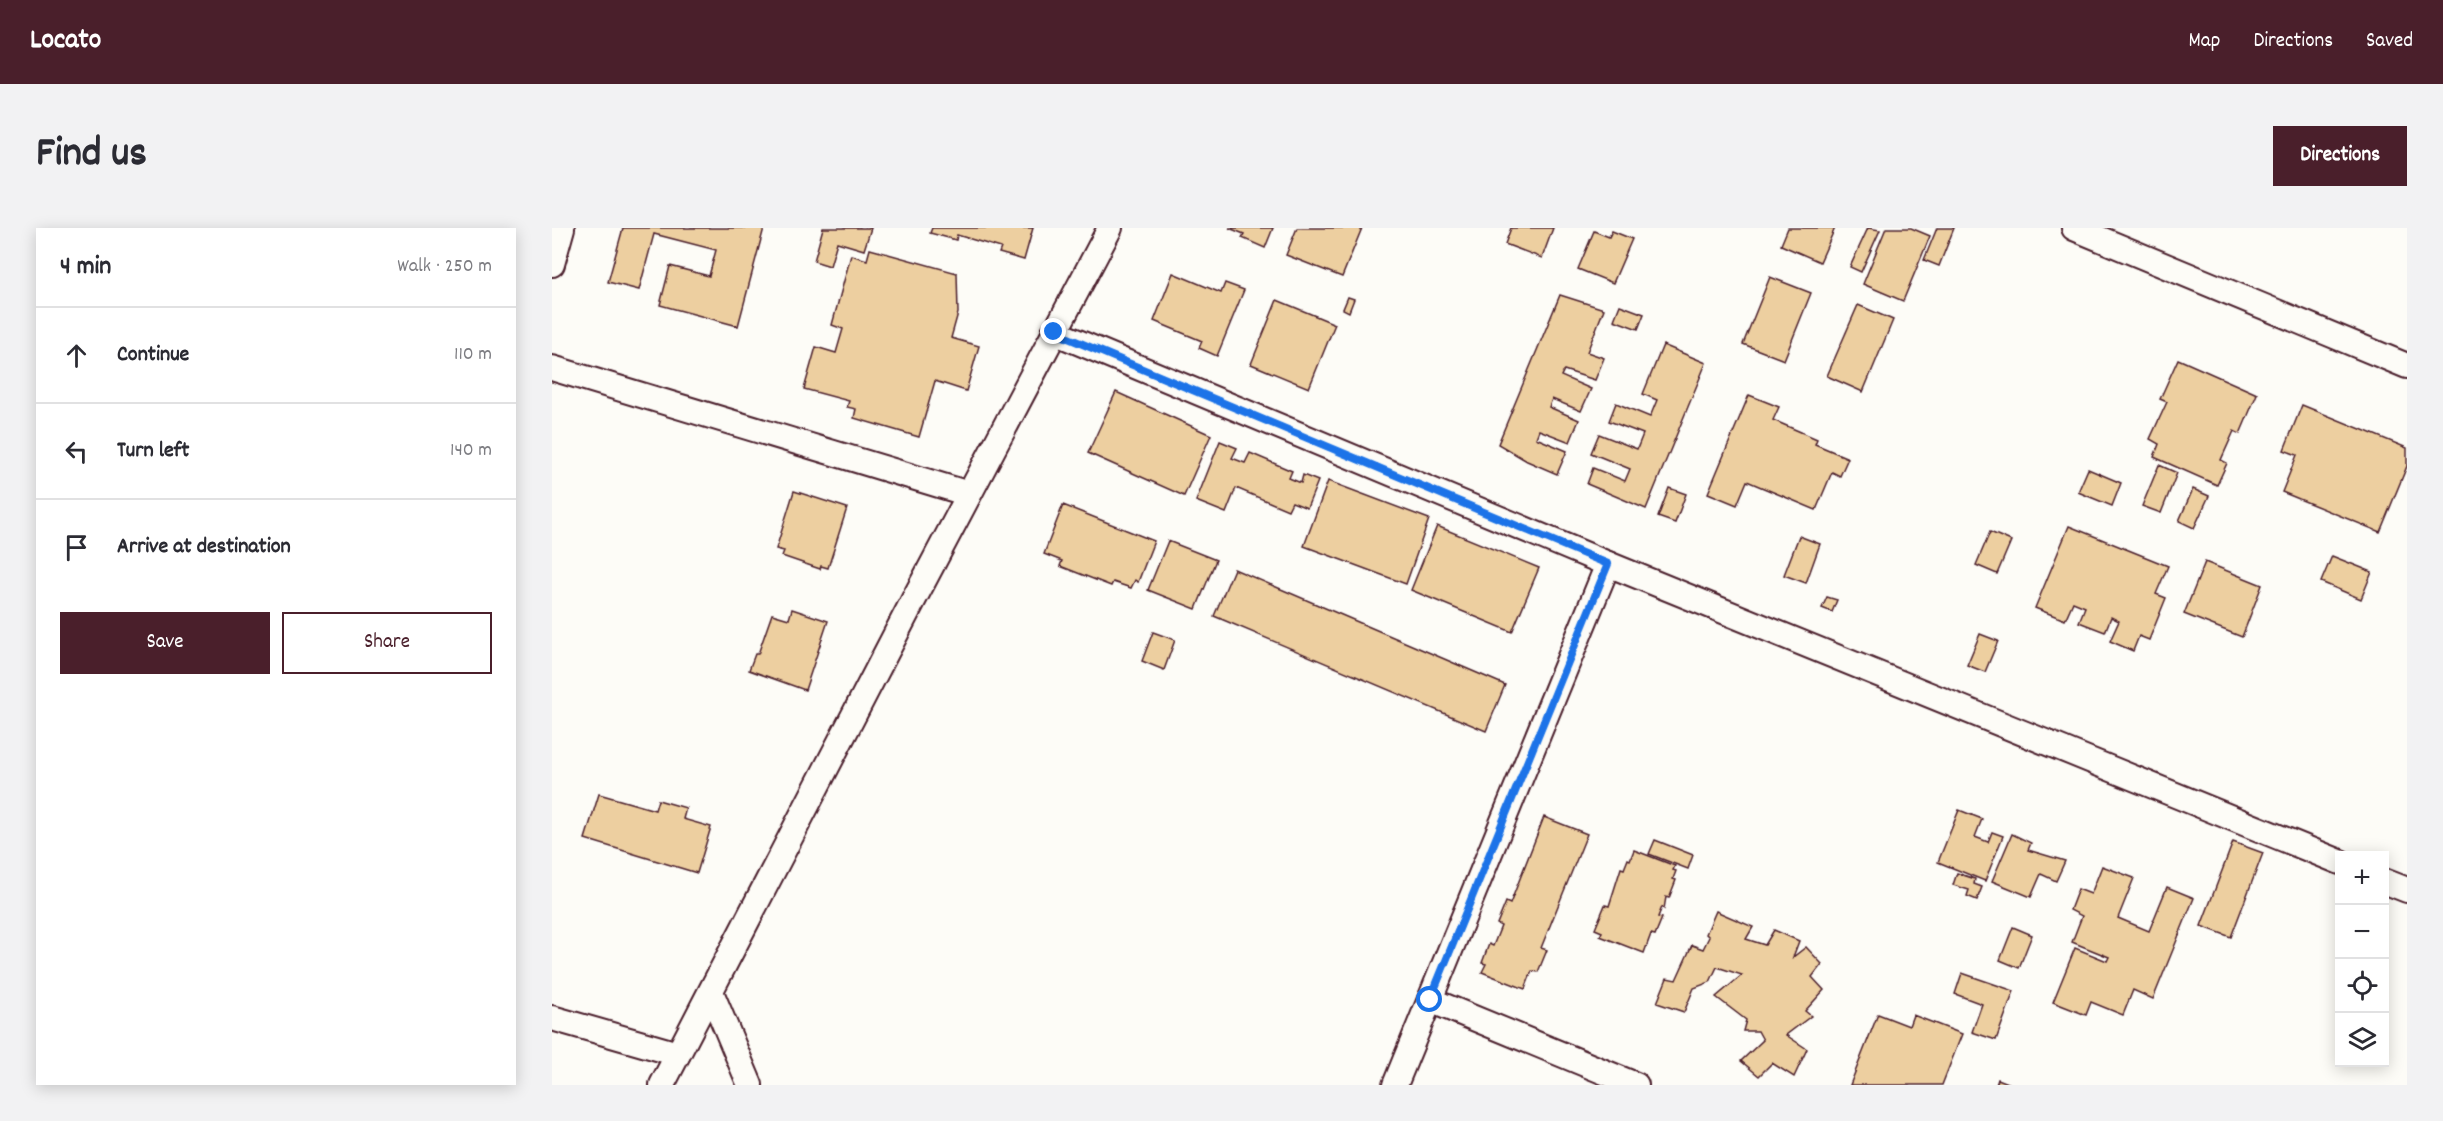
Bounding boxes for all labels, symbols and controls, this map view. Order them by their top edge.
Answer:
text: Locato [30,22,101,62]
text: Map [2189,27,2220,57]
text: Directions [2253,27,2333,57]
text: Saved [2366,27,2413,57]
text: Find us [36,126,147,186]
button: Directions [2273,126,2407,186]
text: 4 min [60,249,111,286]
text: Walk · 250 m [397,253,492,281]
route end [1040,318,1066,344]
icon: ahead [60,339,93,372]
text: Continue [117,340,189,371]
text: 110 m [454,341,492,369]
icon: left [60,435,93,468]
text: Turn left [117,436,189,467]
text: 140 m [450,437,492,465]
icon: arrive [60,531,93,564]
text: Arrive at destination [117,532,291,563]
button: Save [60,612,270,674]
button: Share [282,612,492,674]
map controls [2335,851,2389,1067]
button: + [2335,851,2389,905]
button: − [2335,905,2389,959]
button: locate [2335,959,2389,1013]
route start [1416,986,1442,1012]
button: layers [2335,1013,2389,1067]

